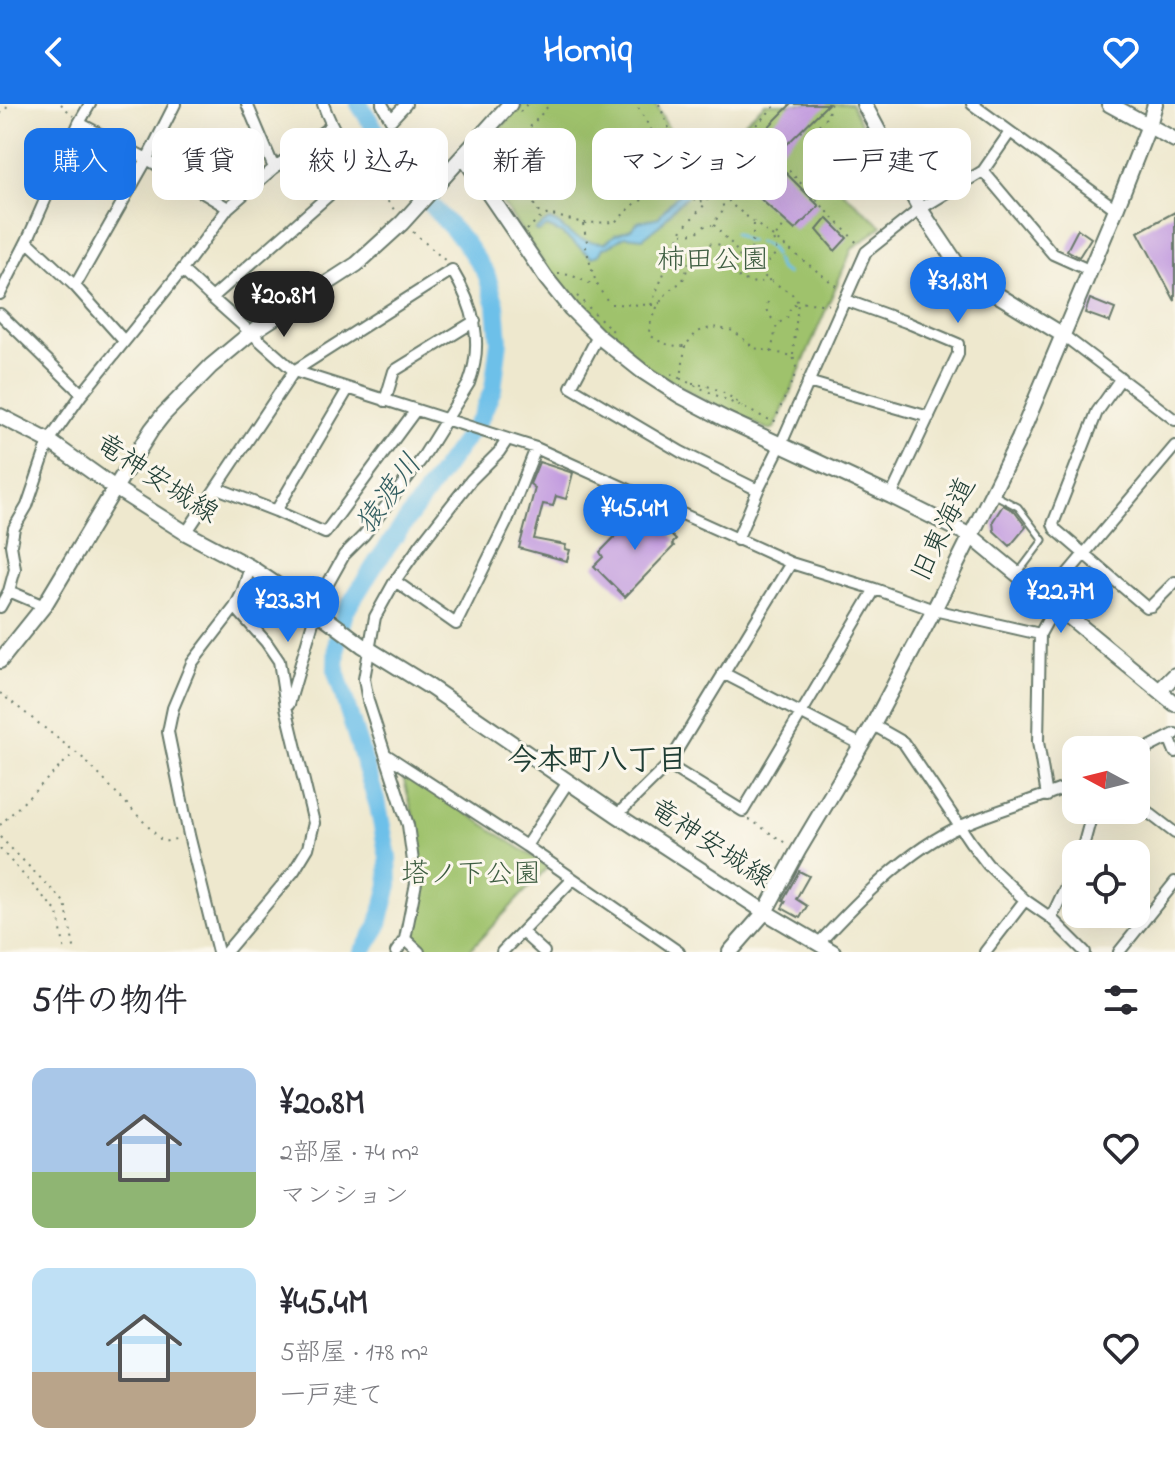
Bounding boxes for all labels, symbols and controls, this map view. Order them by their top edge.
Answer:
text: Homiq [543,26,632,79]
icon: back [32,30,76,74]
icon: heart [1099,30,1143,74]
chip: 購入 [24,128,136,200]
chip: 賃貸 [152,128,264,200]
chip: 絞り込み [280,128,448,200]
chip: 新着 [464,128,576,200]
chip: マンション [592,128,787,200]
chip: 一戸建て [803,128,971,200]
park label: 柿田公園 [657,241,769,282]
pin: ¥31.8M [893,257,1023,325]
text: ¥31.8M [928,264,988,302]
pin: ¥20.8M [219,271,349,339]
text: ¥20.8M [251,278,317,316]
street label: 竜神安城線 [86,425,226,535]
water label: 猿渡川 [346,446,434,544]
street label: 旧東海道 [902,471,988,589]
pin: ¥45.4M [570,484,700,552]
text: ¥45.4M [601,491,669,529]
pin: ¥22.7M [996,567,1126,635]
text: ¥22.7M [1027,574,1095,612]
pin: ¥23.3M [223,576,353,644]
text: ¥23.3M [255,583,321,621]
north arrow [1062,736,1150,824]
map controls [1062,736,1150,928]
district label: 今本町八丁目 [507,740,687,784]
street label: 竜神安城線 [640,790,780,900]
button: locate [1062,840,1150,928]
park label: 塔ノ下公園 [401,855,541,896]
text: 5件の物件 [32,978,187,1028]
icon: filters [1099,978,1143,1022]
text: ¥20.8M [280,1080,365,1130]
icon: home [96,1100,192,1196]
icon: heart [1099,1126,1143,1170]
text: 2部屋 · 74 m² [280,1135,419,1173]
text: マンション [280,1178,409,1216]
text: ¥45.4M [280,1280,368,1330]
icon: home [96,1300,192,1396]
icon: heart [1099,1326,1143,1370]
text: 5部屋 · 178 m² [280,1335,429,1373]
text: 一戸建て [280,1378,384,1416]

